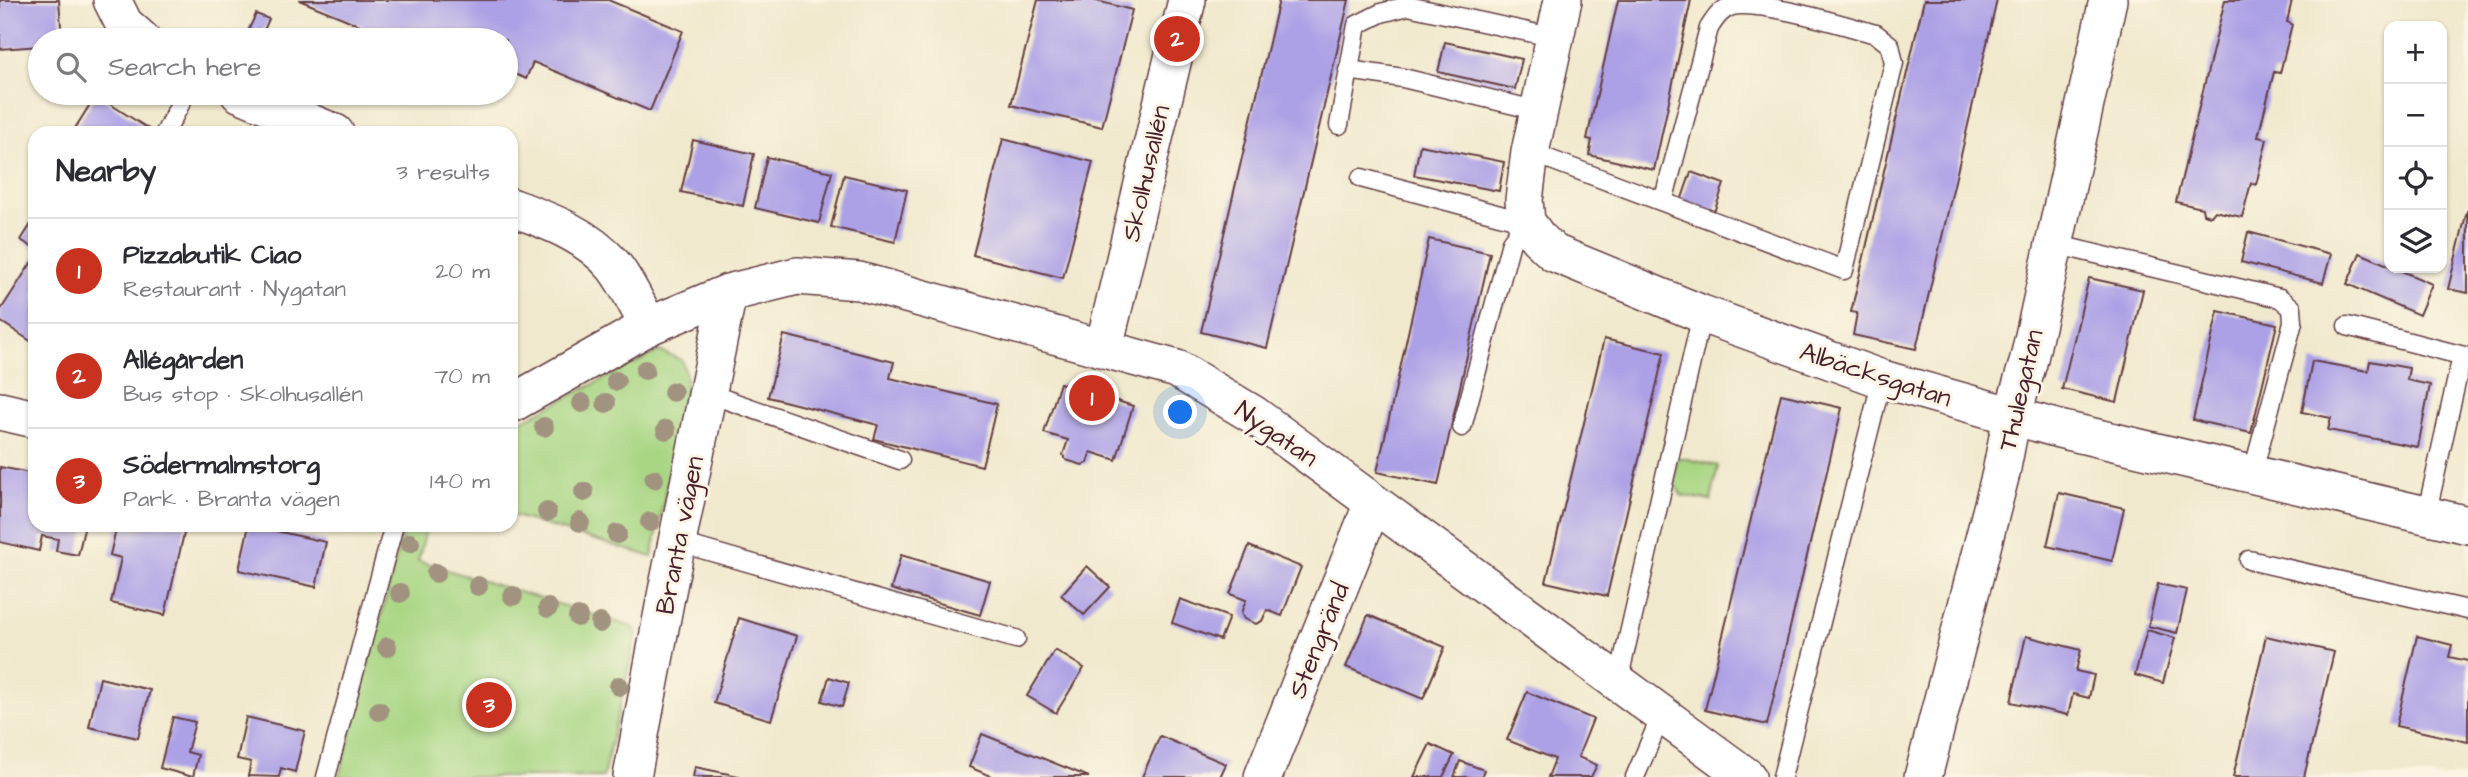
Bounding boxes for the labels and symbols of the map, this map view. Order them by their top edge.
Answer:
pin: 2 [1154,13,1200,65]
street label: Skolhusallén [1113,101,1179,245]
street label: Thulegatan [1990,326,2054,455]
street label: Albäcksgatan [1795,334,1956,418]
pin: 1 [1069,372,1115,424]
street label: Nygatan [1226,392,1325,477]
your location [1163,395,1197,429]
street label: Branta vägen [647,453,715,618]
street label: Stengränd [1279,577,1360,704]
pin: 3 [466,679,512,731]

